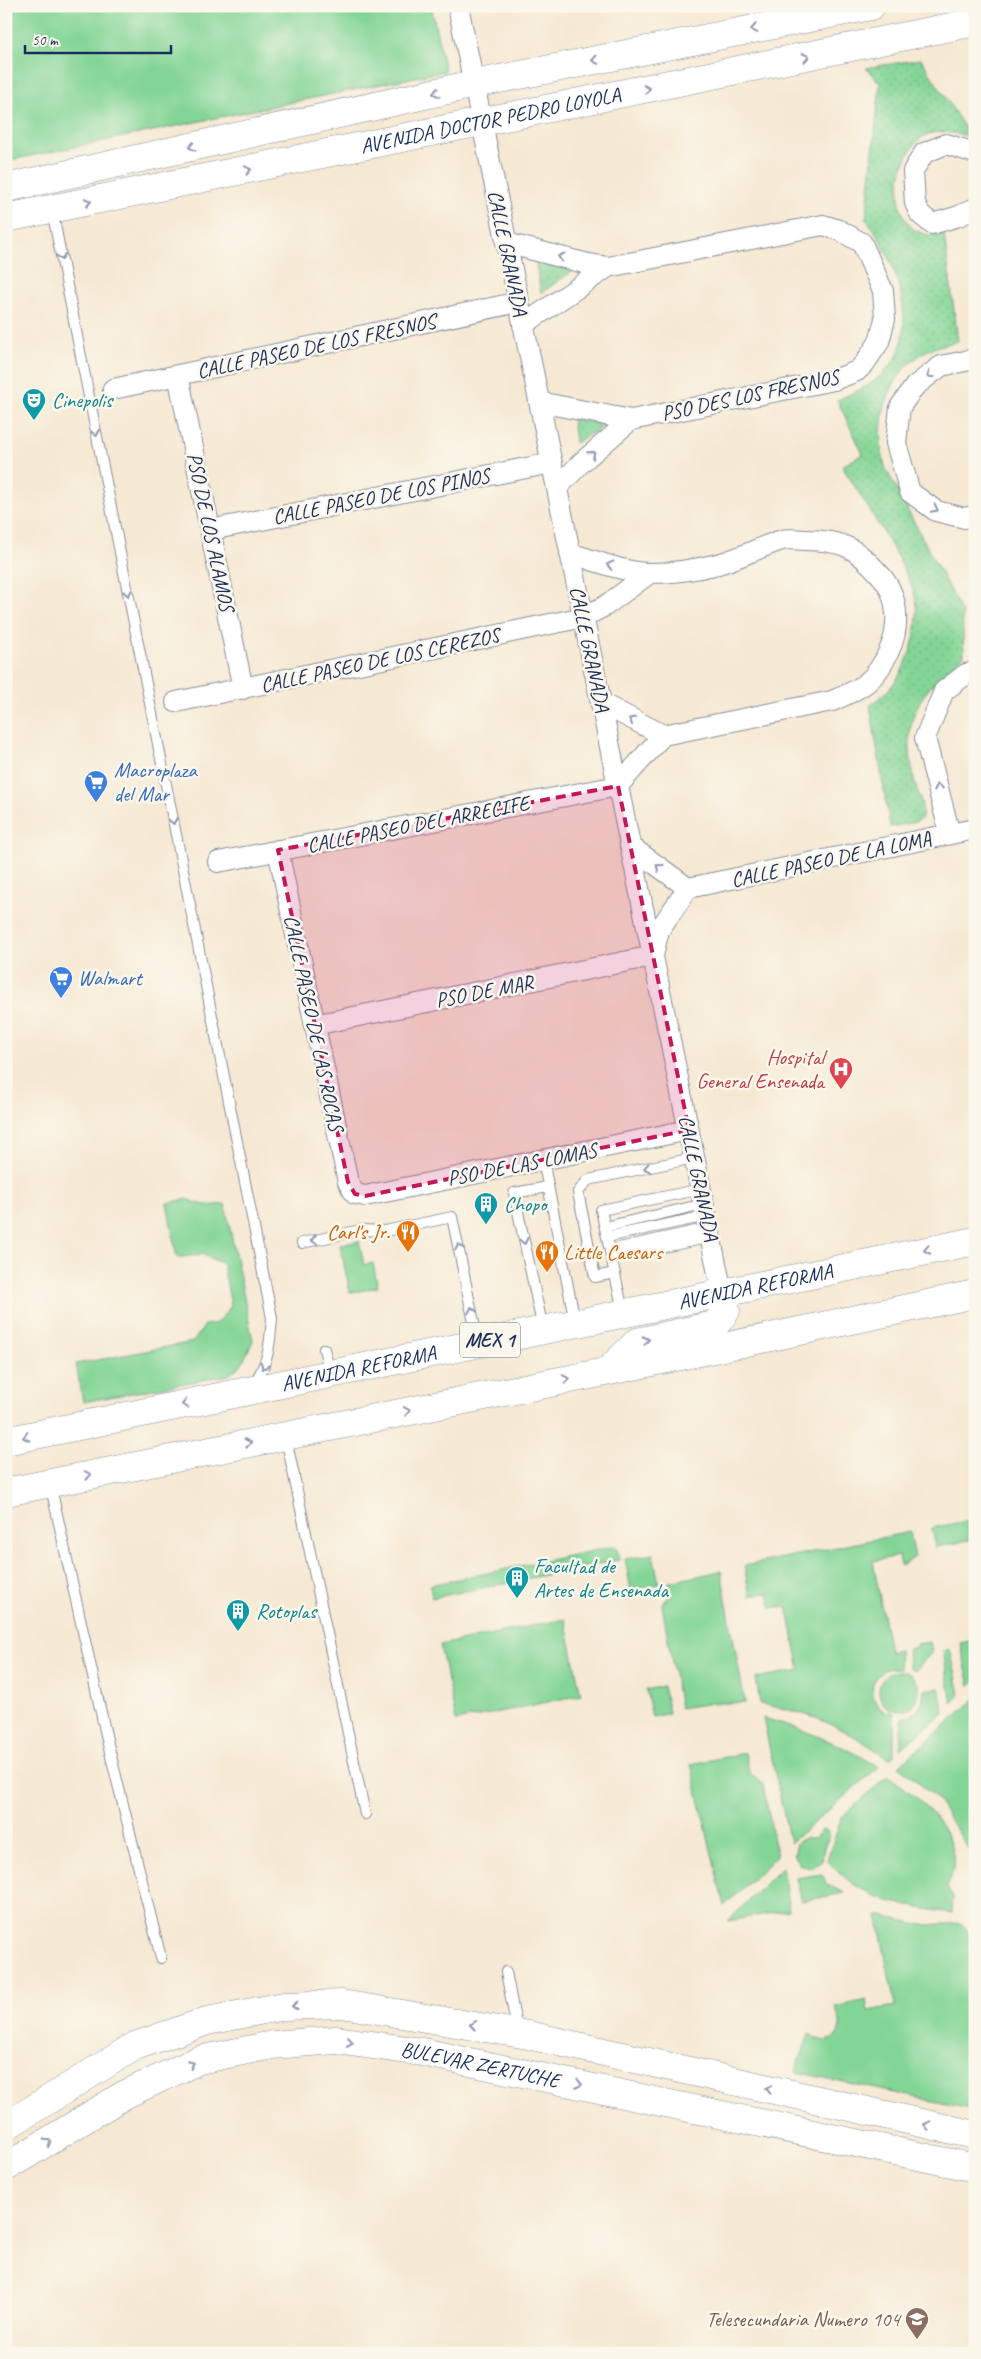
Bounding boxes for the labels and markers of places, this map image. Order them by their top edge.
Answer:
theatre icon: Cinepolis [21,387,47,421]
place label: Cinepolis [52,387,114,413]
place label: Macroplaza del Mar [114,757,198,807]
supermarket icon: Macroplaza del Mar [83,769,109,803]
supermarket icon: Walmart [48,965,74,999]
place label: Walmart [78,965,144,991]
place label: Hospital General Ensenada [697,1044,827,1094]
hospital icon: Hospital General Ensenada [828,1056,854,1090]
building icon: Chopo [473,1191,499,1225]
place label: Chopo [504,1191,549,1217]
place label: Carl's Jr. [327,1219,391,1245]
restaurant icon: Carl's Jr. [395,1219,421,1253]
restaurant icon: Little Caesars [534,1239,560,1273]
place label: Little Caesars [564,1239,664,1265]
place label: Facultad de Artes de Ensenada [534,1553,669,1603]
building icon: Facultad de Artes de Ensenada [504,1565,530,1599]
building icon: Rotoplas [225,1598,251,1632]
place label: Rotoplas [256,1598,318,1624]
place label: Telesecundaria Numero 104 [706,2306,903,2332]
school or university icon: Telesecundaria Numero 104 [904,2306,930,2340]

